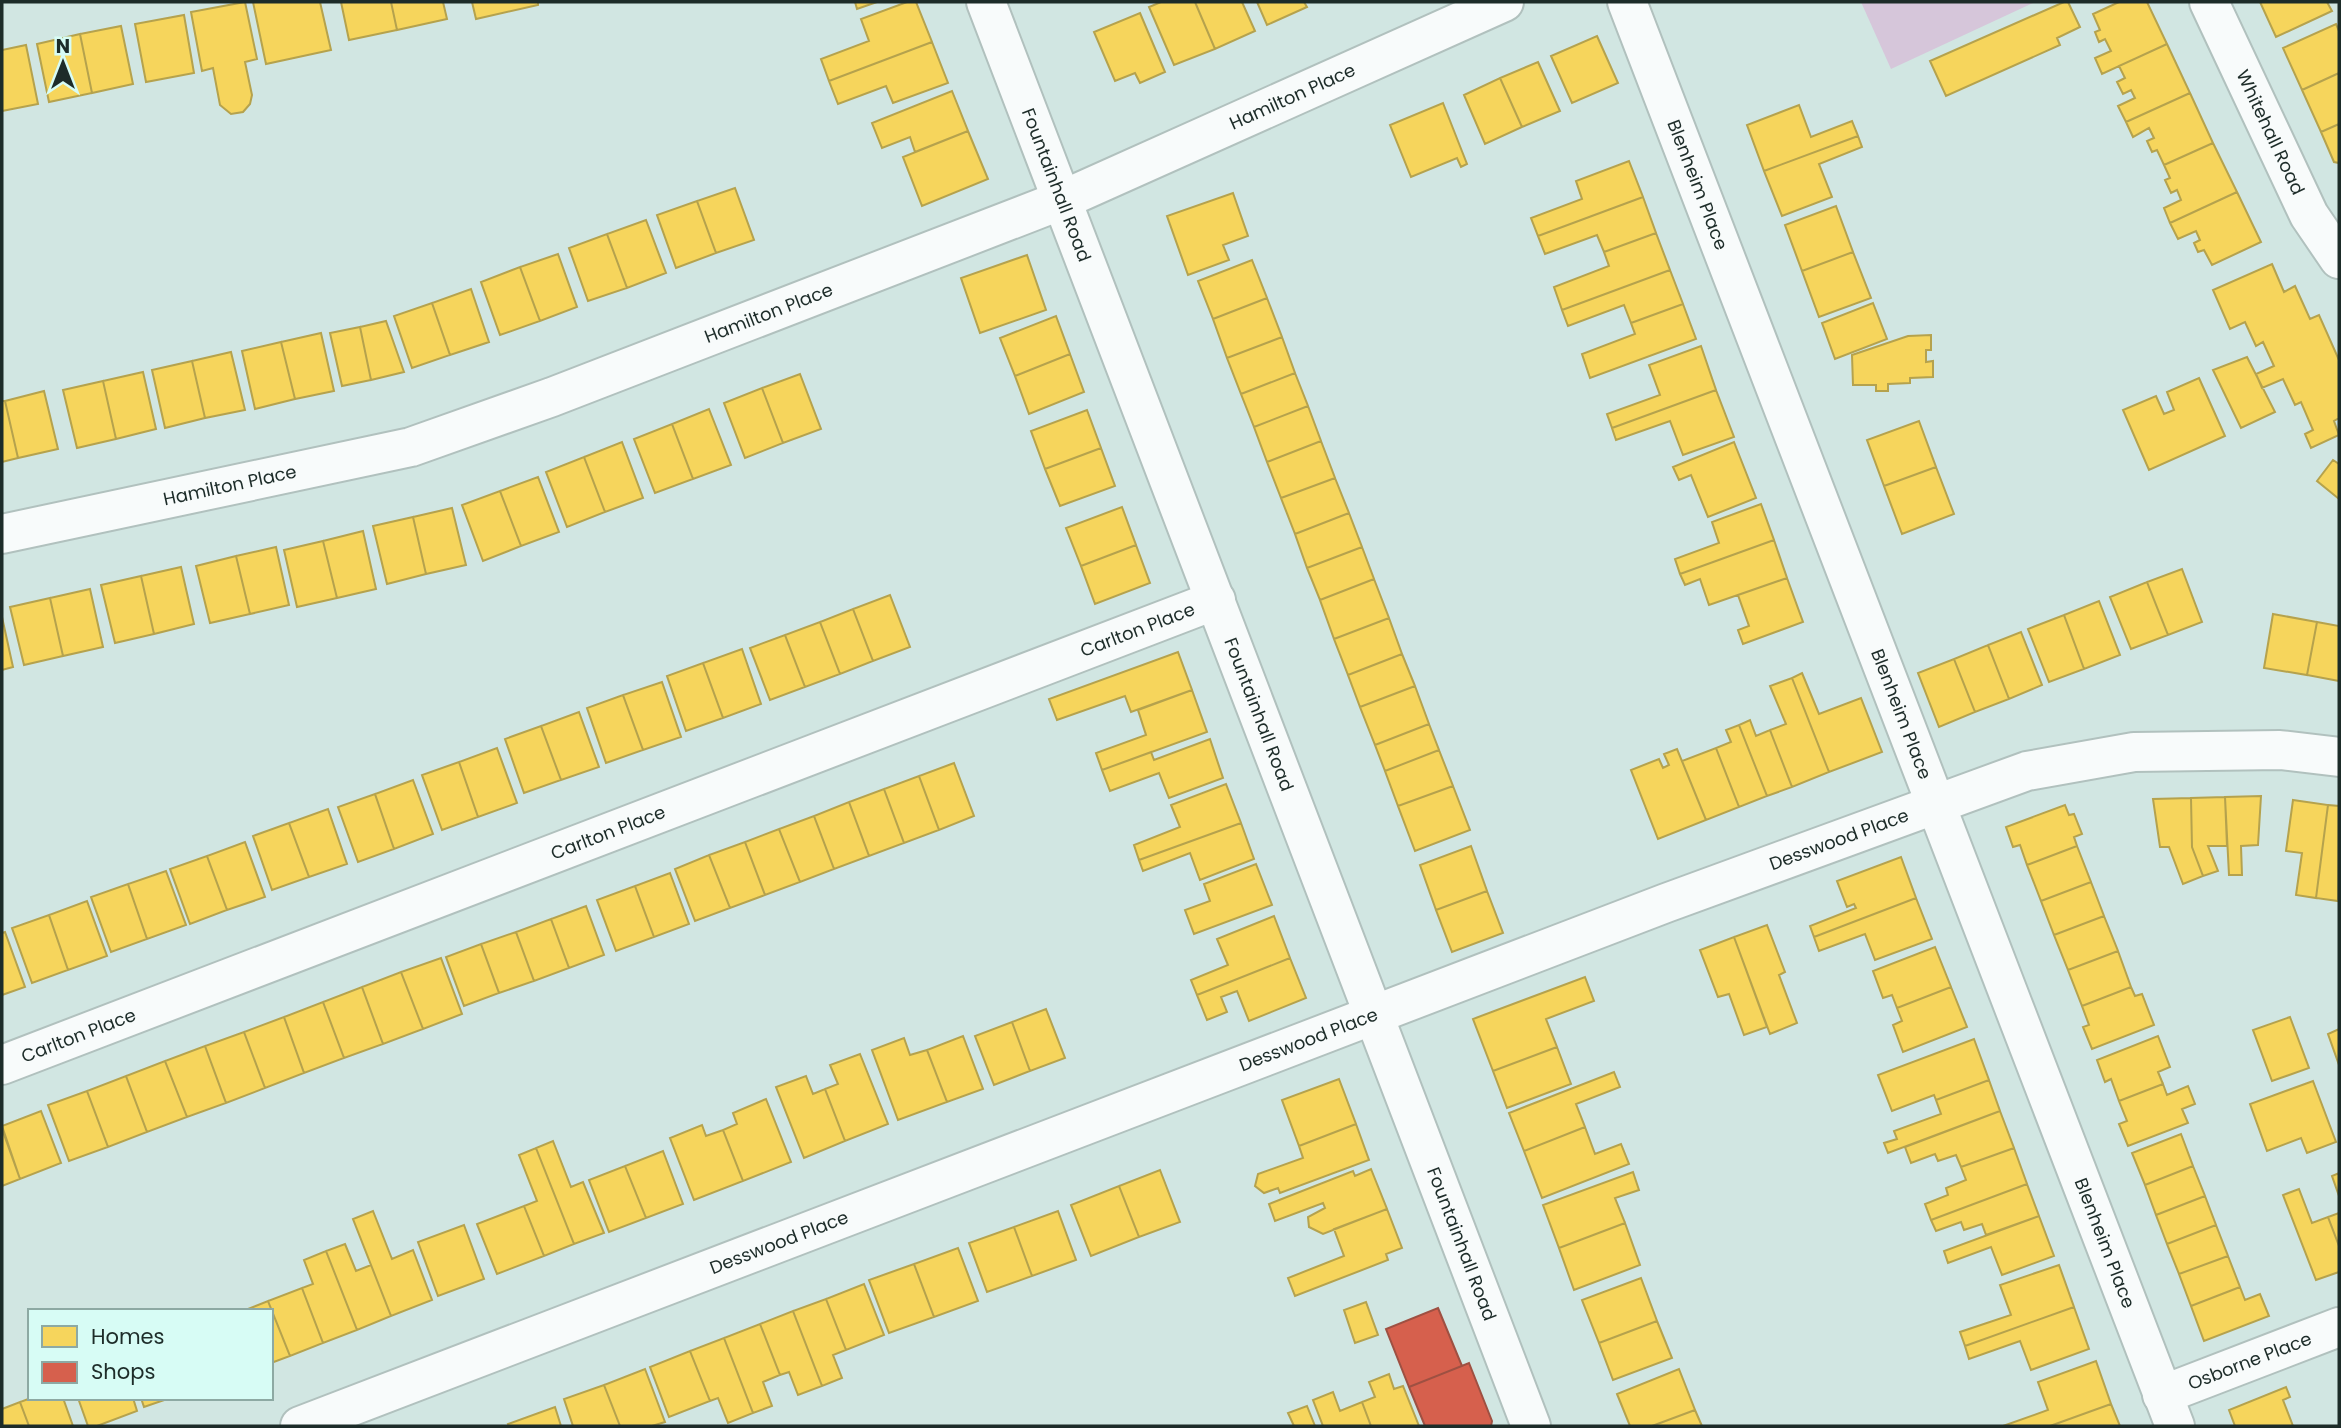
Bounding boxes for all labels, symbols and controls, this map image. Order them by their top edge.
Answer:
north arrow [28,28,98,98]
text: N [56,33,70,60]
street label: Hamilton Place [1225,57,1359,135]
street label: Whitehall Road [2231,65,2311,199]
street label: Fountainhall Road [1016,104,1097,265]
street label: Blenheim Place [1661,116,1734,254]
street label: Hamilton Place [701,277,836,349]
street label: Hamilton Place [161,459,299,511]
street label: Carlton Place [1076,596,1198,663]
street label: Fountainhall Road [1218,634,1300,795]
street label: Blenheim Place [1865,645,1938,783]
street label: Carlton Place [547,799,669,866]
street label: Desswood Place [1766,802,1912,876]
street label: Desswood Place [1235,1001,1381,1077]
street label: Carlton Place [18,1002,139,1068]
street label: Fountainhall Road [1421,1164,1503,1324]
street label: Blenheim Place [2069,1174,2142,1312]
street label: Desswood Place [706,1204,852,1280]
legend [28,1309,273,1400]
text: Homes [91,1322,165,1351]
street label: Osborne Place [2184,1326,2315,1396]
text: Shops [91,1357,155,1386]

